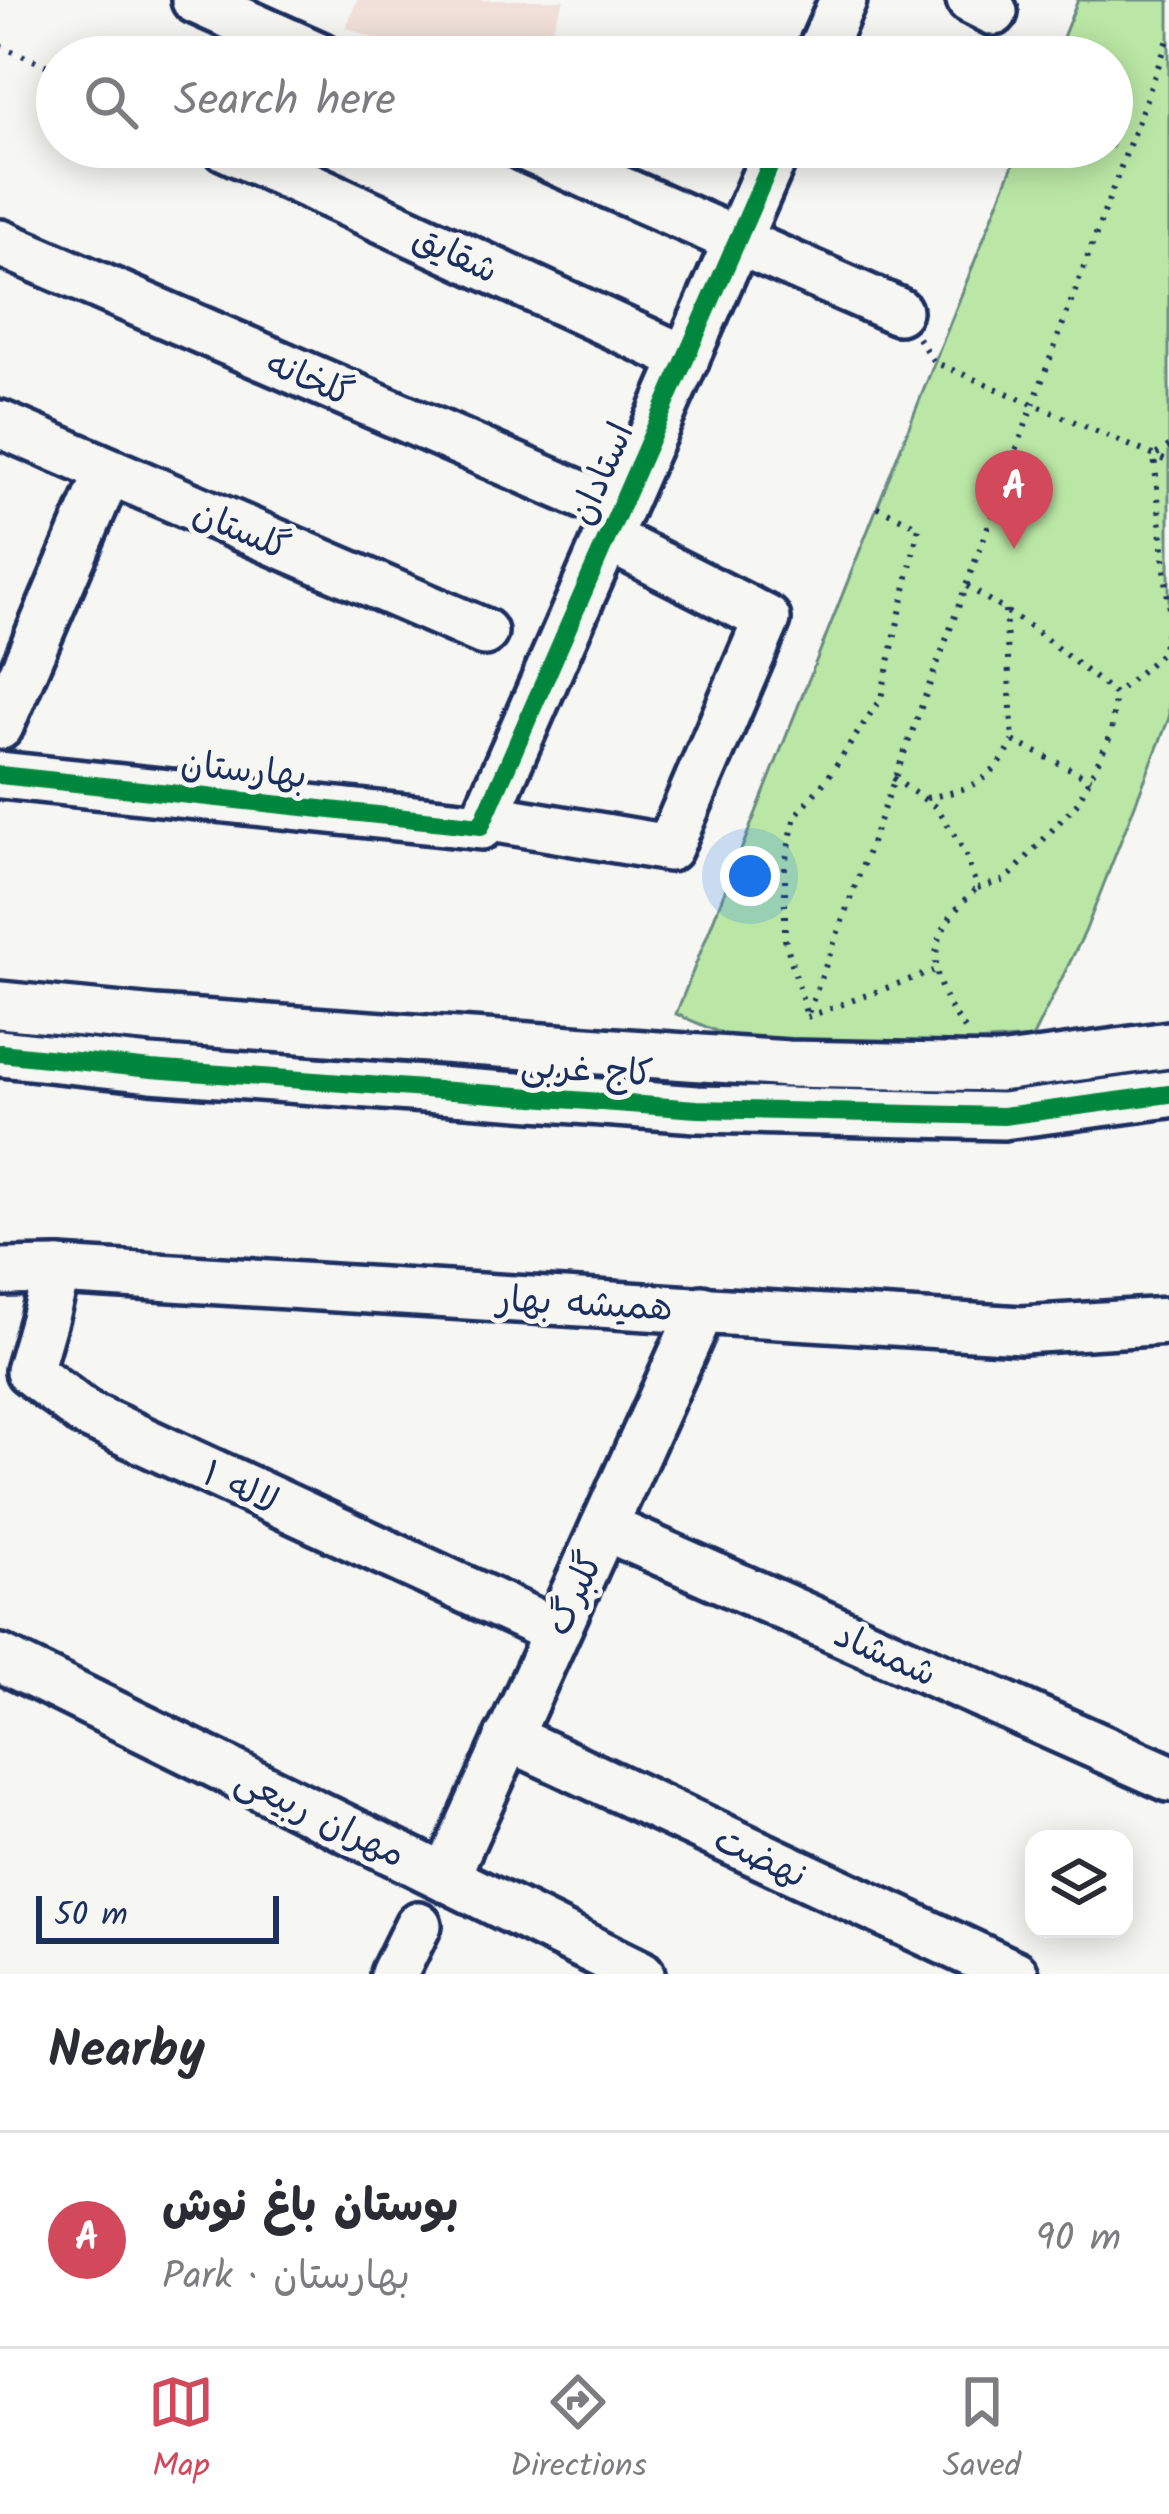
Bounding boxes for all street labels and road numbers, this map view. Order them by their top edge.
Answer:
street label: شقایق [402,212,507,301]
street label: گلخانه [256,336,362,424]
street label: استادان [555,414,651,535]
street label: گلستان [183,486,298,578]
street label: بهارستان [178,737,309,806]
street label: کاج غربی [519,1038,655,1105]
street label: همیشه بهار [493,1272,674,1339]
street label: لاله ۱ [192,1447,287,1531]
street label: گلبرگ [532,1543,620,1646]
street label: شمشاد [824,1608,945,1704]
street label: مهران ربیعی [225,1753,414,1885]
street label: نهضت [703,1813,816,1906]

